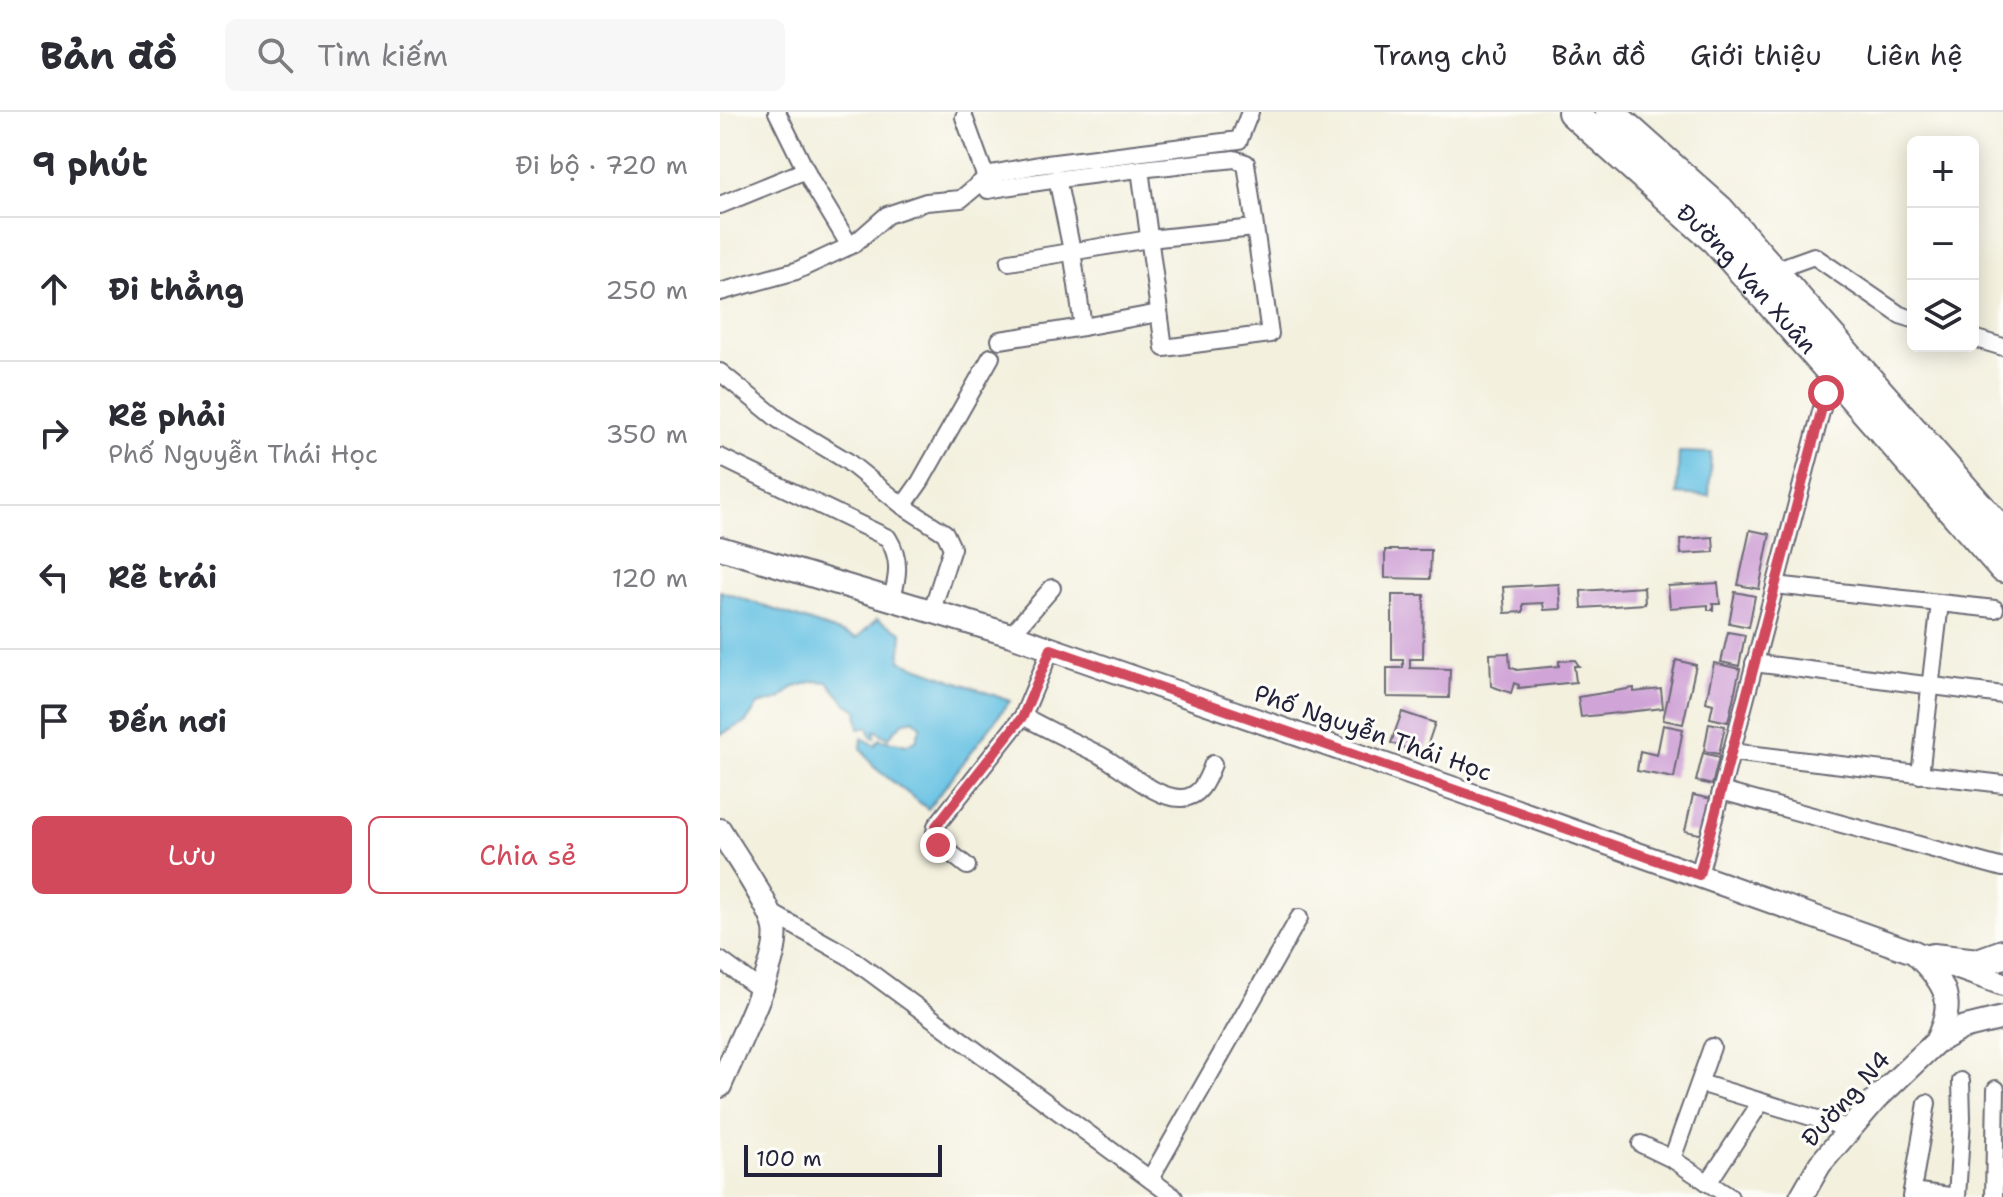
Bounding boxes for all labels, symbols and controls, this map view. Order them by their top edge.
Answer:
search box [225,19,785,91]
text: Bản đồ [40,30,177,81]
icon: search [253,33,297,77]
text: Tìm kiếm [317,35,448,76]
text: Trang chủ [1373,36,1507,74]
text: Bản đồ [1551,36,1646,74]
text: Giới thiệu [1690,36,1822,74]
text: Liên hệ [1866,36,1963,74]
map controls [1907,136,1979,352]
button: + [1907,136,1979,208]
text: 9 phút [32,141,148,187]
text: Đi bộ · 720 m [515,147,688,182]
street label: Đường Vạn Xuân [1670,197,1824,361]
button: − [1907,208,1979,280]
icon: ahead [32,267,76,311]
text: Đi thẳng [108,269,244,310]
text: 250 m [605,272,688,307]
button: layers [1907,280,1979,352]
route start [1808,375,1844,411]
text: Rẽ phải [108,395,226,436]
icon: right [32,411,76,455]
text: 350 m [605,416,688,451]
text: Phố Nguyễn Thái Học [108,436,378,471]
icon: left [32,555,76,599]
text: Rẽ trái [108,557,217,598]
text: 120 m [612,560,688,595]
street label: Phố Nguyễn Thái Học [1250,677,1496,789]
icon: arrive [32,699,76,743]
text: Đến nơi [108,701,227,742]
button: Lưu [32,816,352,894]
button: Chia sẻ [368,816,688,894]
route end [920,827,956,863]
street label: Đường N4 [1794,1044,1898,1154]
scale bar [744,1141,942,1177]
text: 100 m [756,1144,822,1173]

